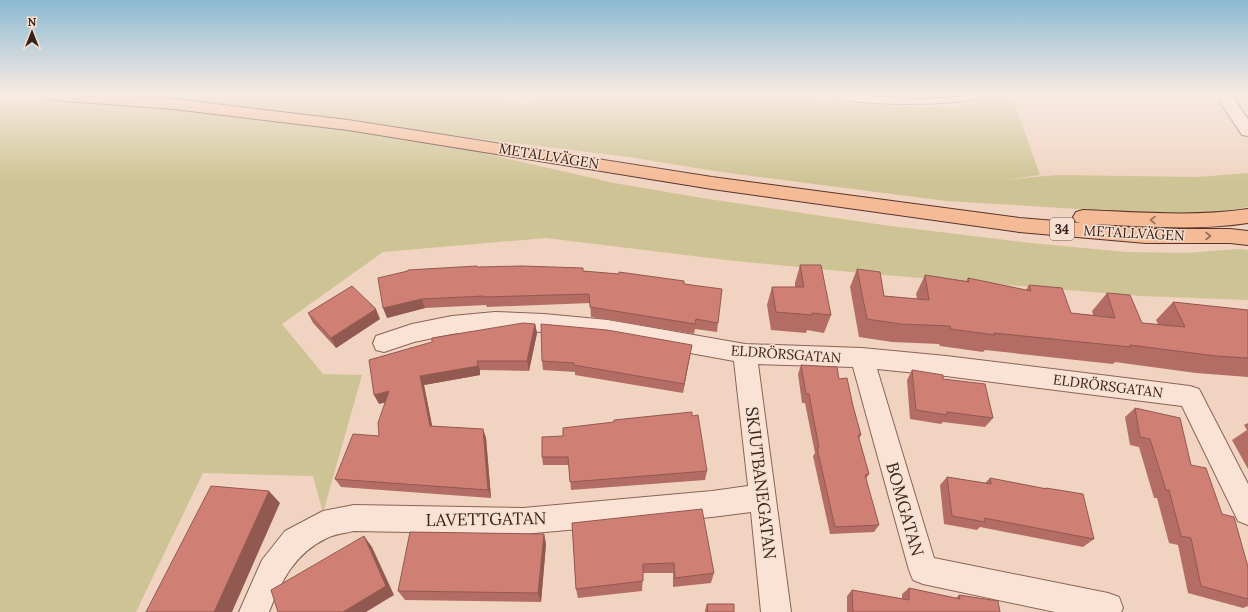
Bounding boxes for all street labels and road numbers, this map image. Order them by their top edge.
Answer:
street label: METALLVÄGEN [498,139,601,173]
road number: 34 [1050,218,1074,240]
street label: METALLVÄGEN [1083,221,1185,245]
street label: ELDRÖRSGATAN [730,341,842,367]
street label: ELDRÖRSGATAN [1052,370,1164,402]
street label: SKJUTBANEGATAN [741,405,781,561]
street label: BOMGATAN [881,459,929,559]
street label: LAVETTGATAN [425,507,547,531]

